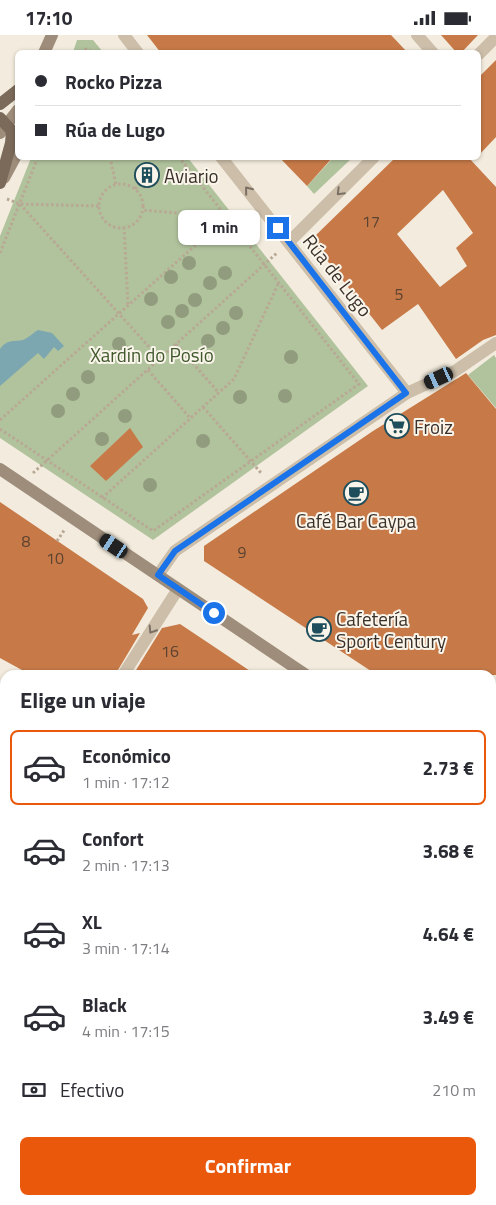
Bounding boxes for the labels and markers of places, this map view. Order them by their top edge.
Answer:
place label: Aviario [164,161,219,190]
building icon: Aviario [134,162,160,188]
place label: Froiz [414,412,453,441]
supermarket icon: Froiz [384,413,410,439]
cafe icon: Café Bar Caypa [343,480,369,506]
place label: Café Bar Caypa [296,506,417,535]
place label: Cafetería Sport Century [336,604,446,655]
cafe icon: Cafetería Sport Century [306,616,332,642]

